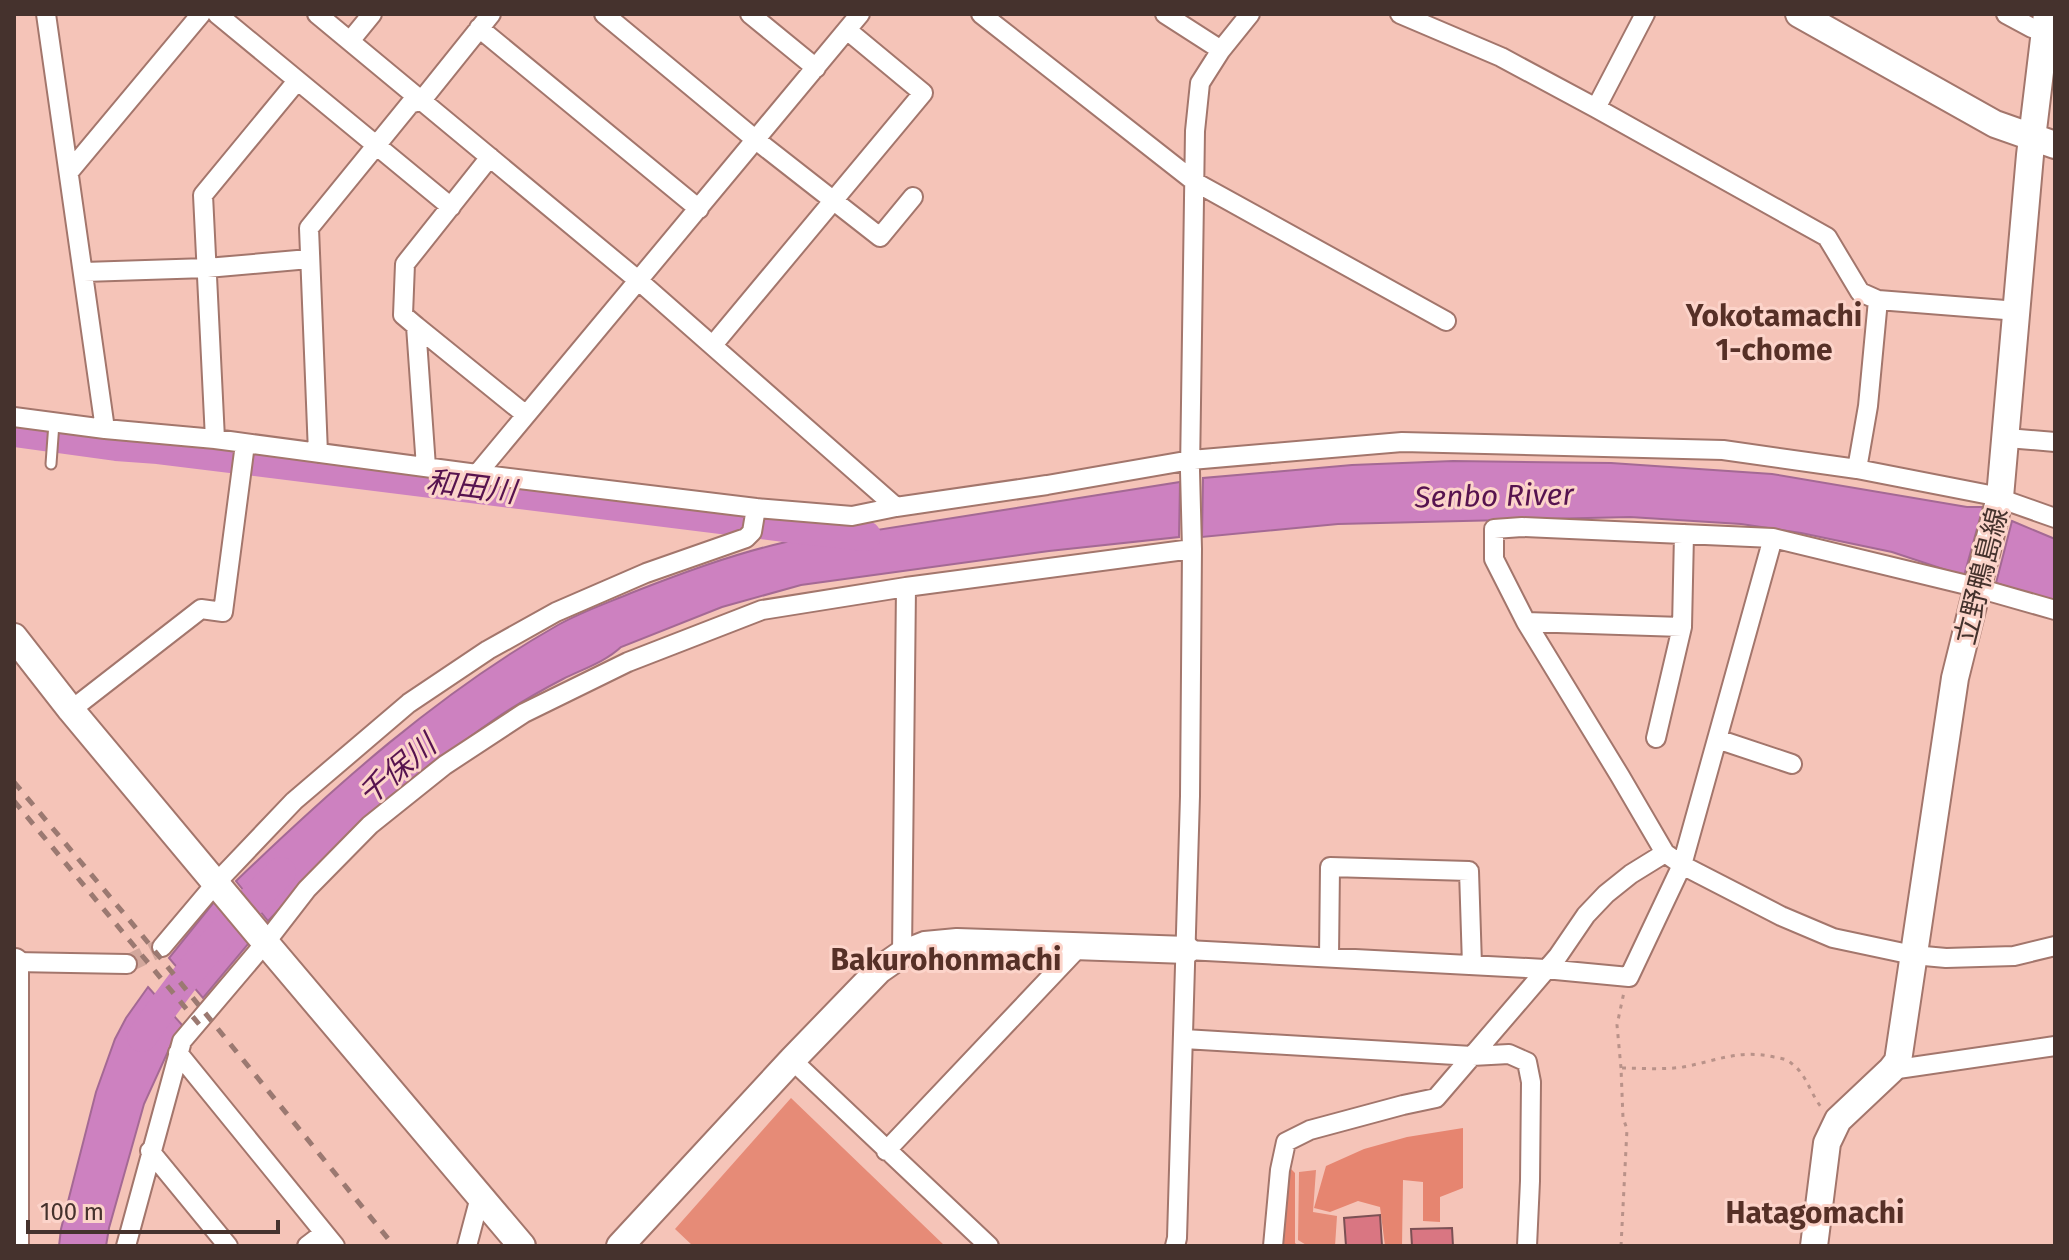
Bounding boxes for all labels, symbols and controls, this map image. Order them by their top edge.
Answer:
district label: Yokotamachi 1-chome [1685,298,1862,368]
water label: 和田川 [424,464,521,511]
water label: Senbo River [1413,477,1576,515]
street label: 立野鴨島線 [1949,504,2014,648]
water label: 千保川 [351,725,445,813]
district label: Bakurohonmachi [830,942,1062,978]
scale bar [28,1184,278,1234]
district label: Hatagomachi [1725,1195,1905,1231]
text: 100 m [40,1198,104,1226]

